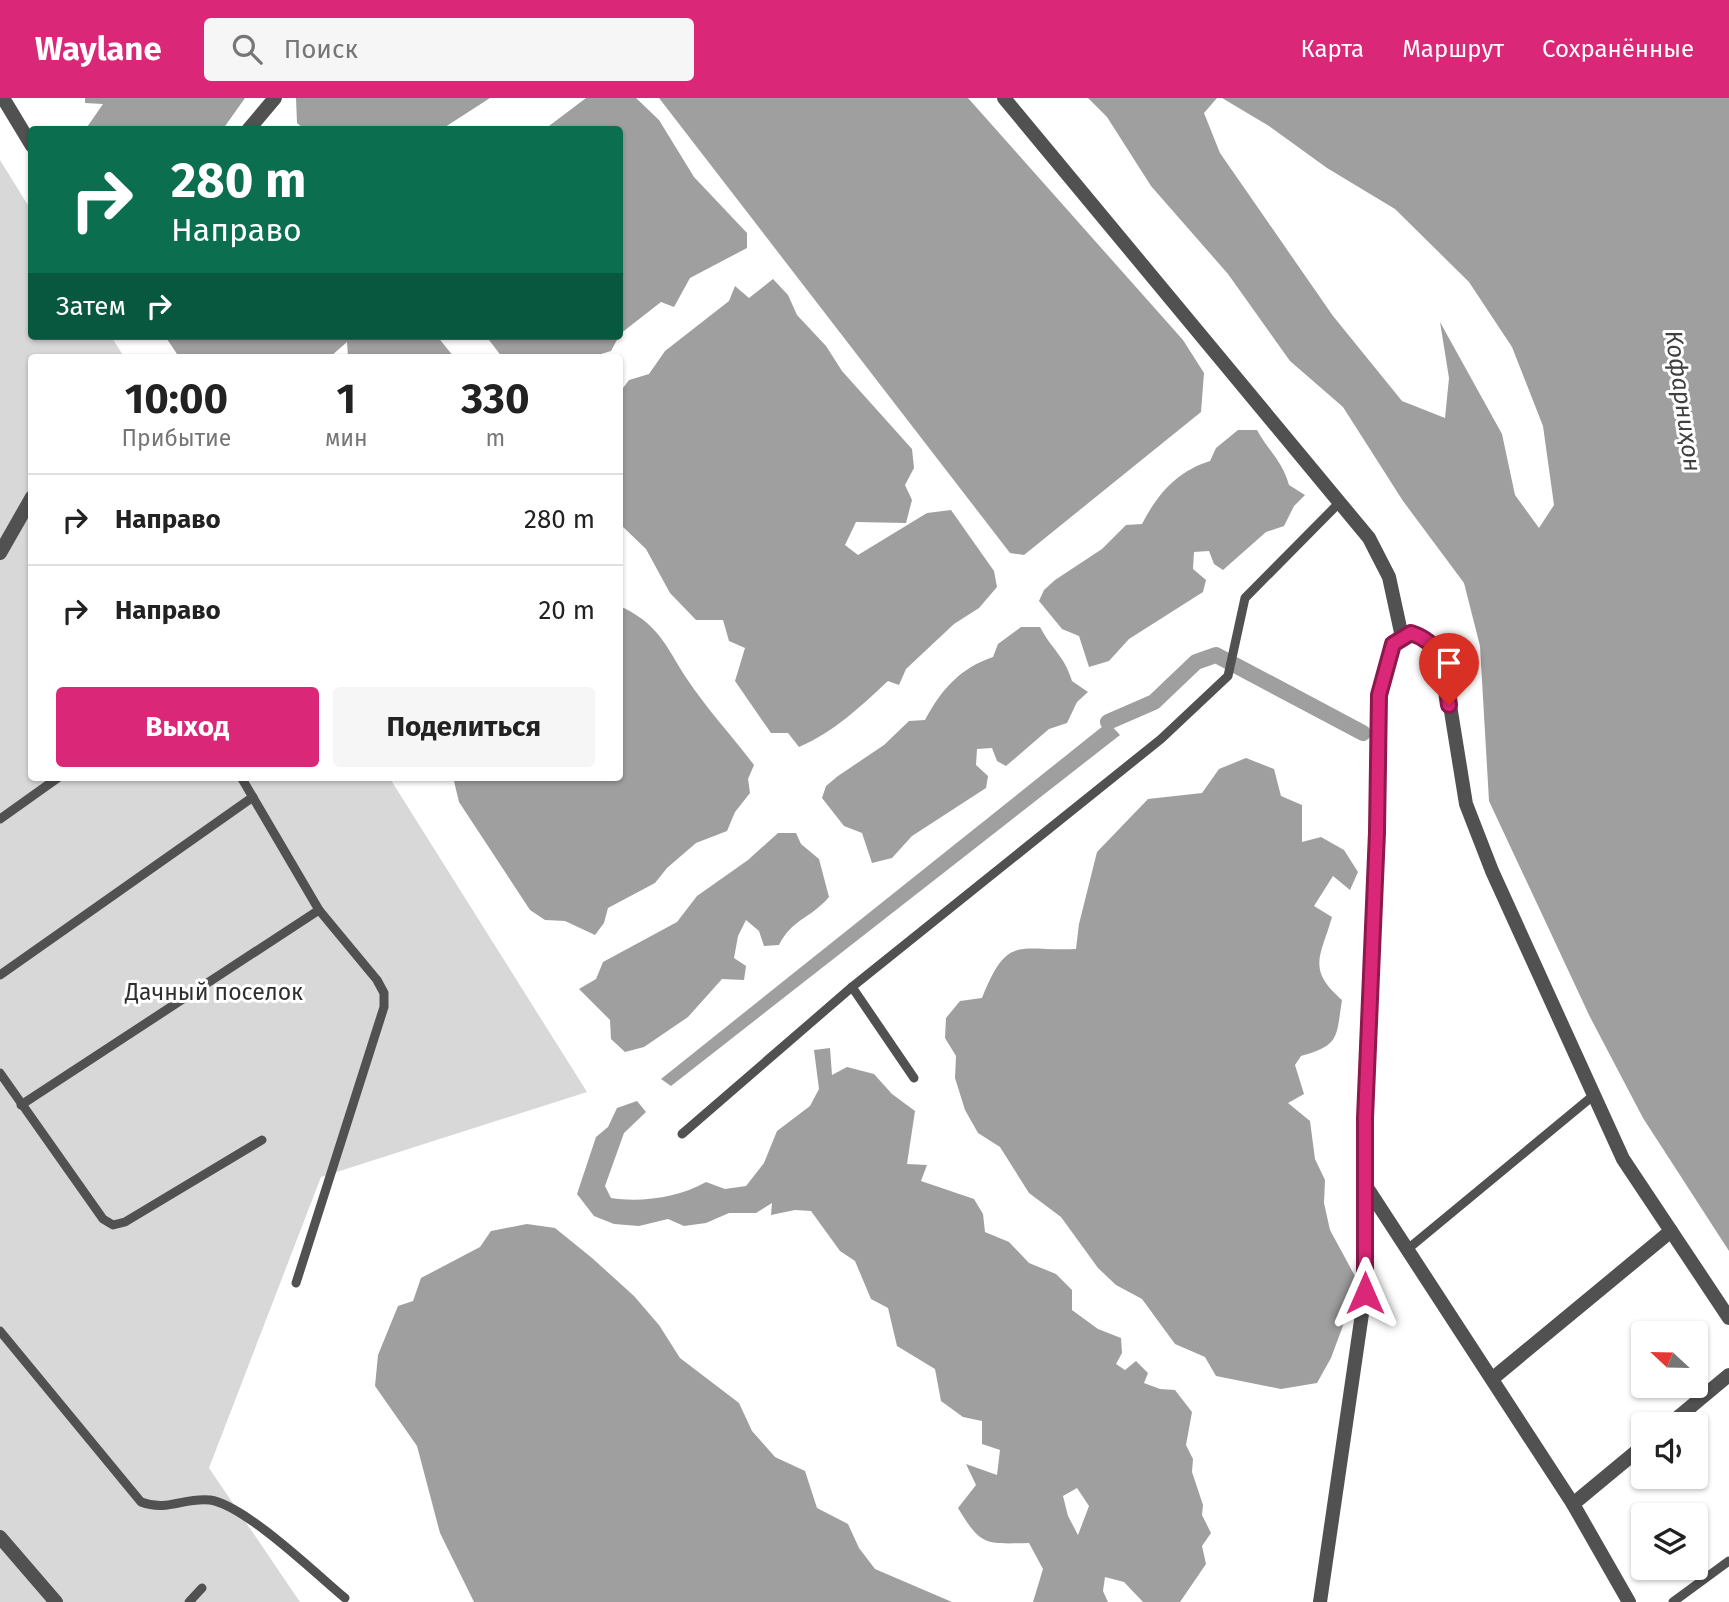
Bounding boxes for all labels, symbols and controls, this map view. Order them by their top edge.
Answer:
search box [204,18,694,81]
text: Waylane [35,29,162,69]
icon: search [228,30,266,68]
text: Поиск [284,34,358,65]
text: Карта [1301,35,1364,63]
text: Маршрут [1402,35,1504,63]
text: Сохранённые [1542,35,1694,63]
text: 280 m [171,151,307,210]
icon: right [56,154,147,245]
text: Направо [171,211,302,249]
icon: right [140,287,178,325]
text: Затем [56,291,126,322]
water label: Кофарниҳон [1659,328,1707,474]
text: 10:00 [125,374,228,424]
text: 1 [337,374,356,424]
text: 330 [461,374,530,424]
text: Прибытие [121,424,231,452]
text: мин [325,424,368,452]
text: m [486,424,505,452]
icon: right [56,501,94,539]
text: Направо [115,504,221,535]
text: 280 m [524,504,595,535]
icon: right [56,592,94,630]
text: Направо [115,595,221,626]
text: 20 m [538,595,595,626]
pin [1419,633,1479,705]
icon: arrive [1430,644,1468,682]
button: Выход [56,687,319,767]
button: Поделиться [333,687,595,767]
park label: Дачный поселок [124,978,303,1006]
position arrow [1328,1256,1402,1330]
north arrow [1631,1321,1708,1398]
map controls [1631,1321,1708,1580]
button: sound [1631,1412,1708,1489]
button: layers [1631,1503,1708,1580]

